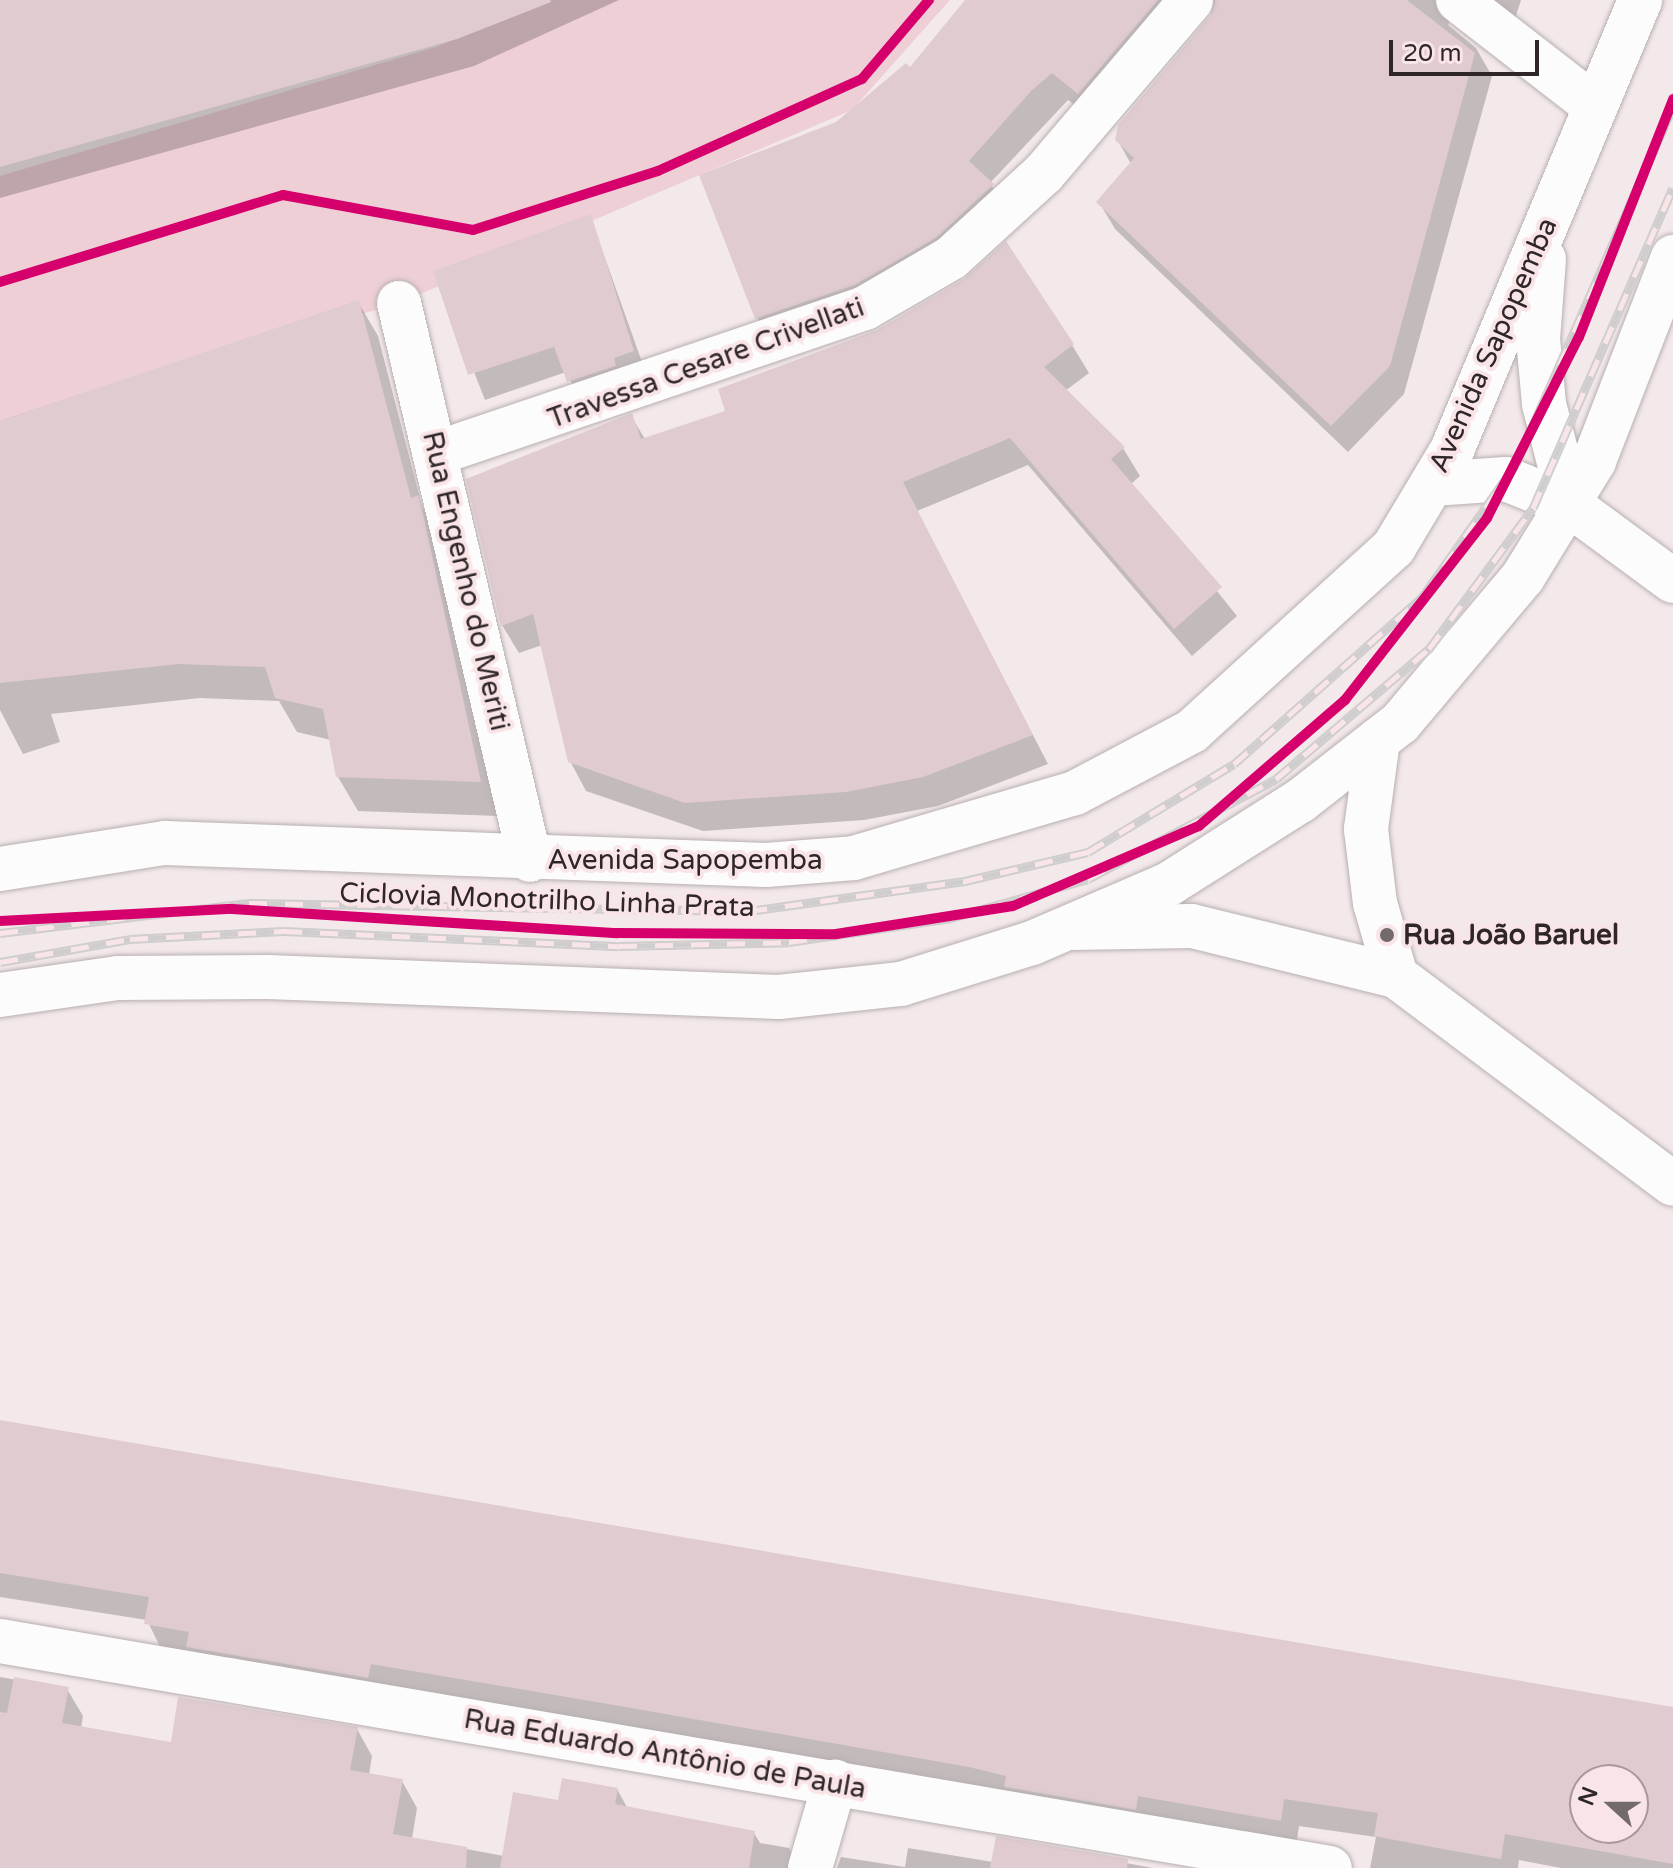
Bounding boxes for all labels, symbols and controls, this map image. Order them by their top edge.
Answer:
scale bar [1393,24,1543,74]
text: 20 m [1403,39,1461,68]
street label: Avenida Sapopemba [1422,212,1564,478]
street label: Travessa Cesare Crivellati [543,290,869,436]
street label: Rua Engenho do Meriti [415,428,517,734]
street label: Avenida Sapopemba [547,843,823,877]
street label: Ciclovia Monotrilho Linha Prata [339,876,755,924]
place label: Rua João Baruel [1403,918,1619,952]
marker: Rua João Baruel [1378,926,1396,944]
street label: Rua Eduardo Antônio de Paula [461,1702,869,1806]
north arrow [1569,1764,1649,1844]
text: N [1573,1783,1604,1809]

